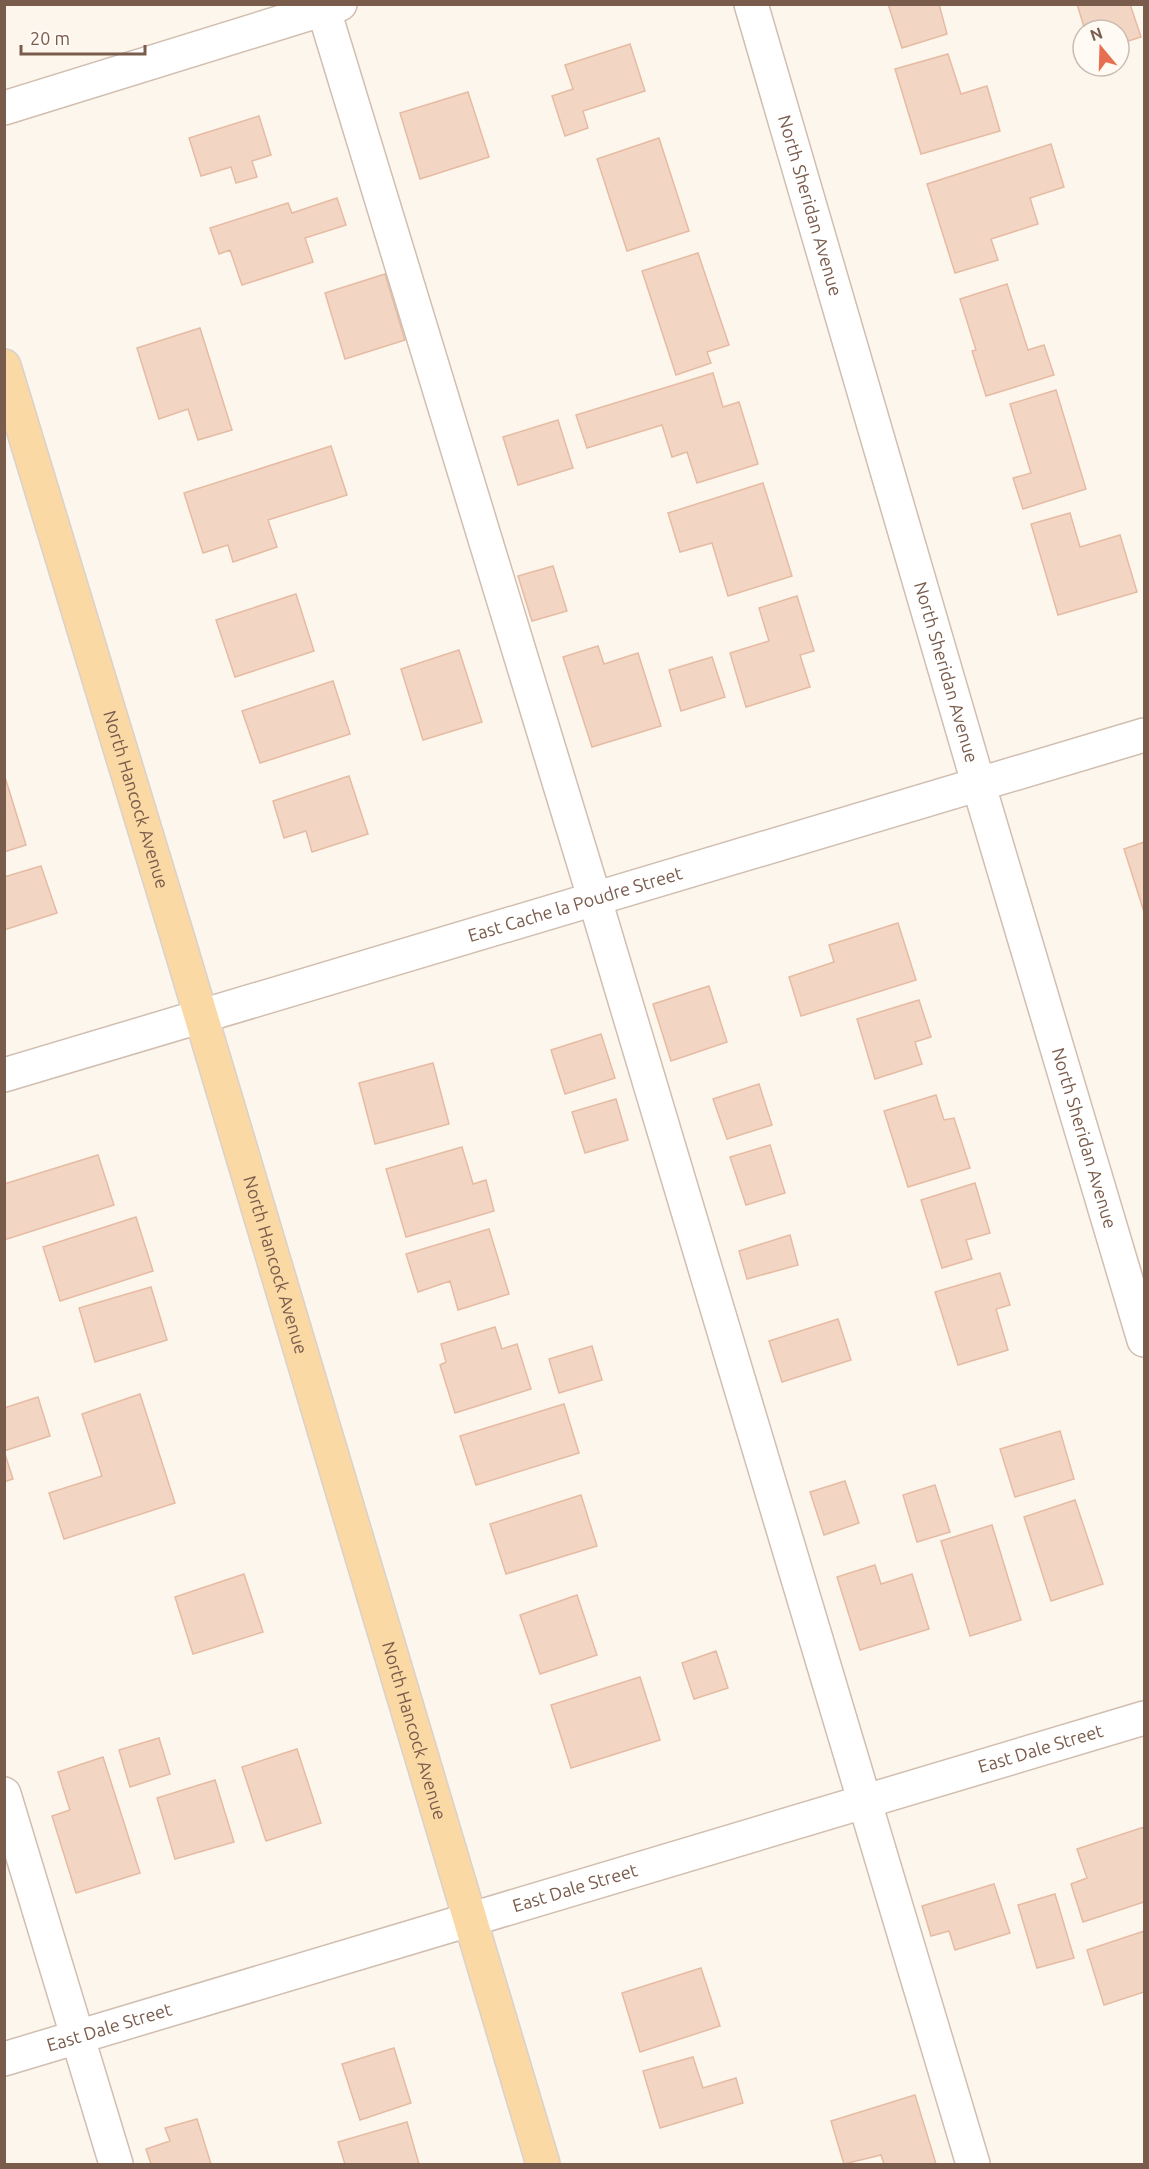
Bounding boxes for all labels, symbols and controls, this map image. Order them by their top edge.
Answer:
scale bar [21,18,146,56]
north arrow [1071,18,1131,78]
text: N [1088,23,1105,44]
text: 20 m [30,28,70,48]
street label: North Sheridan Avenue [775,113,847,298]
street label: North Sheridan Avenue [911,579,983,765]
street label: North Hancock Avenue [100,708,173,891]
street label: East Cache la Poudre Street [465,862,684,945]
street label: North Sheridan Avenue [1049,1045,1121,1231]
street label: North Hancock Avenue [240,1173,312,1356]
street label: North Hancock Avenue [379,1639,451,1822]
street label: East Dale Street [975,1720,1105,1776]
street label: East Dale Street [510,1859,640,1915]
street label: East Dale Street [44,1998,174,2055]

